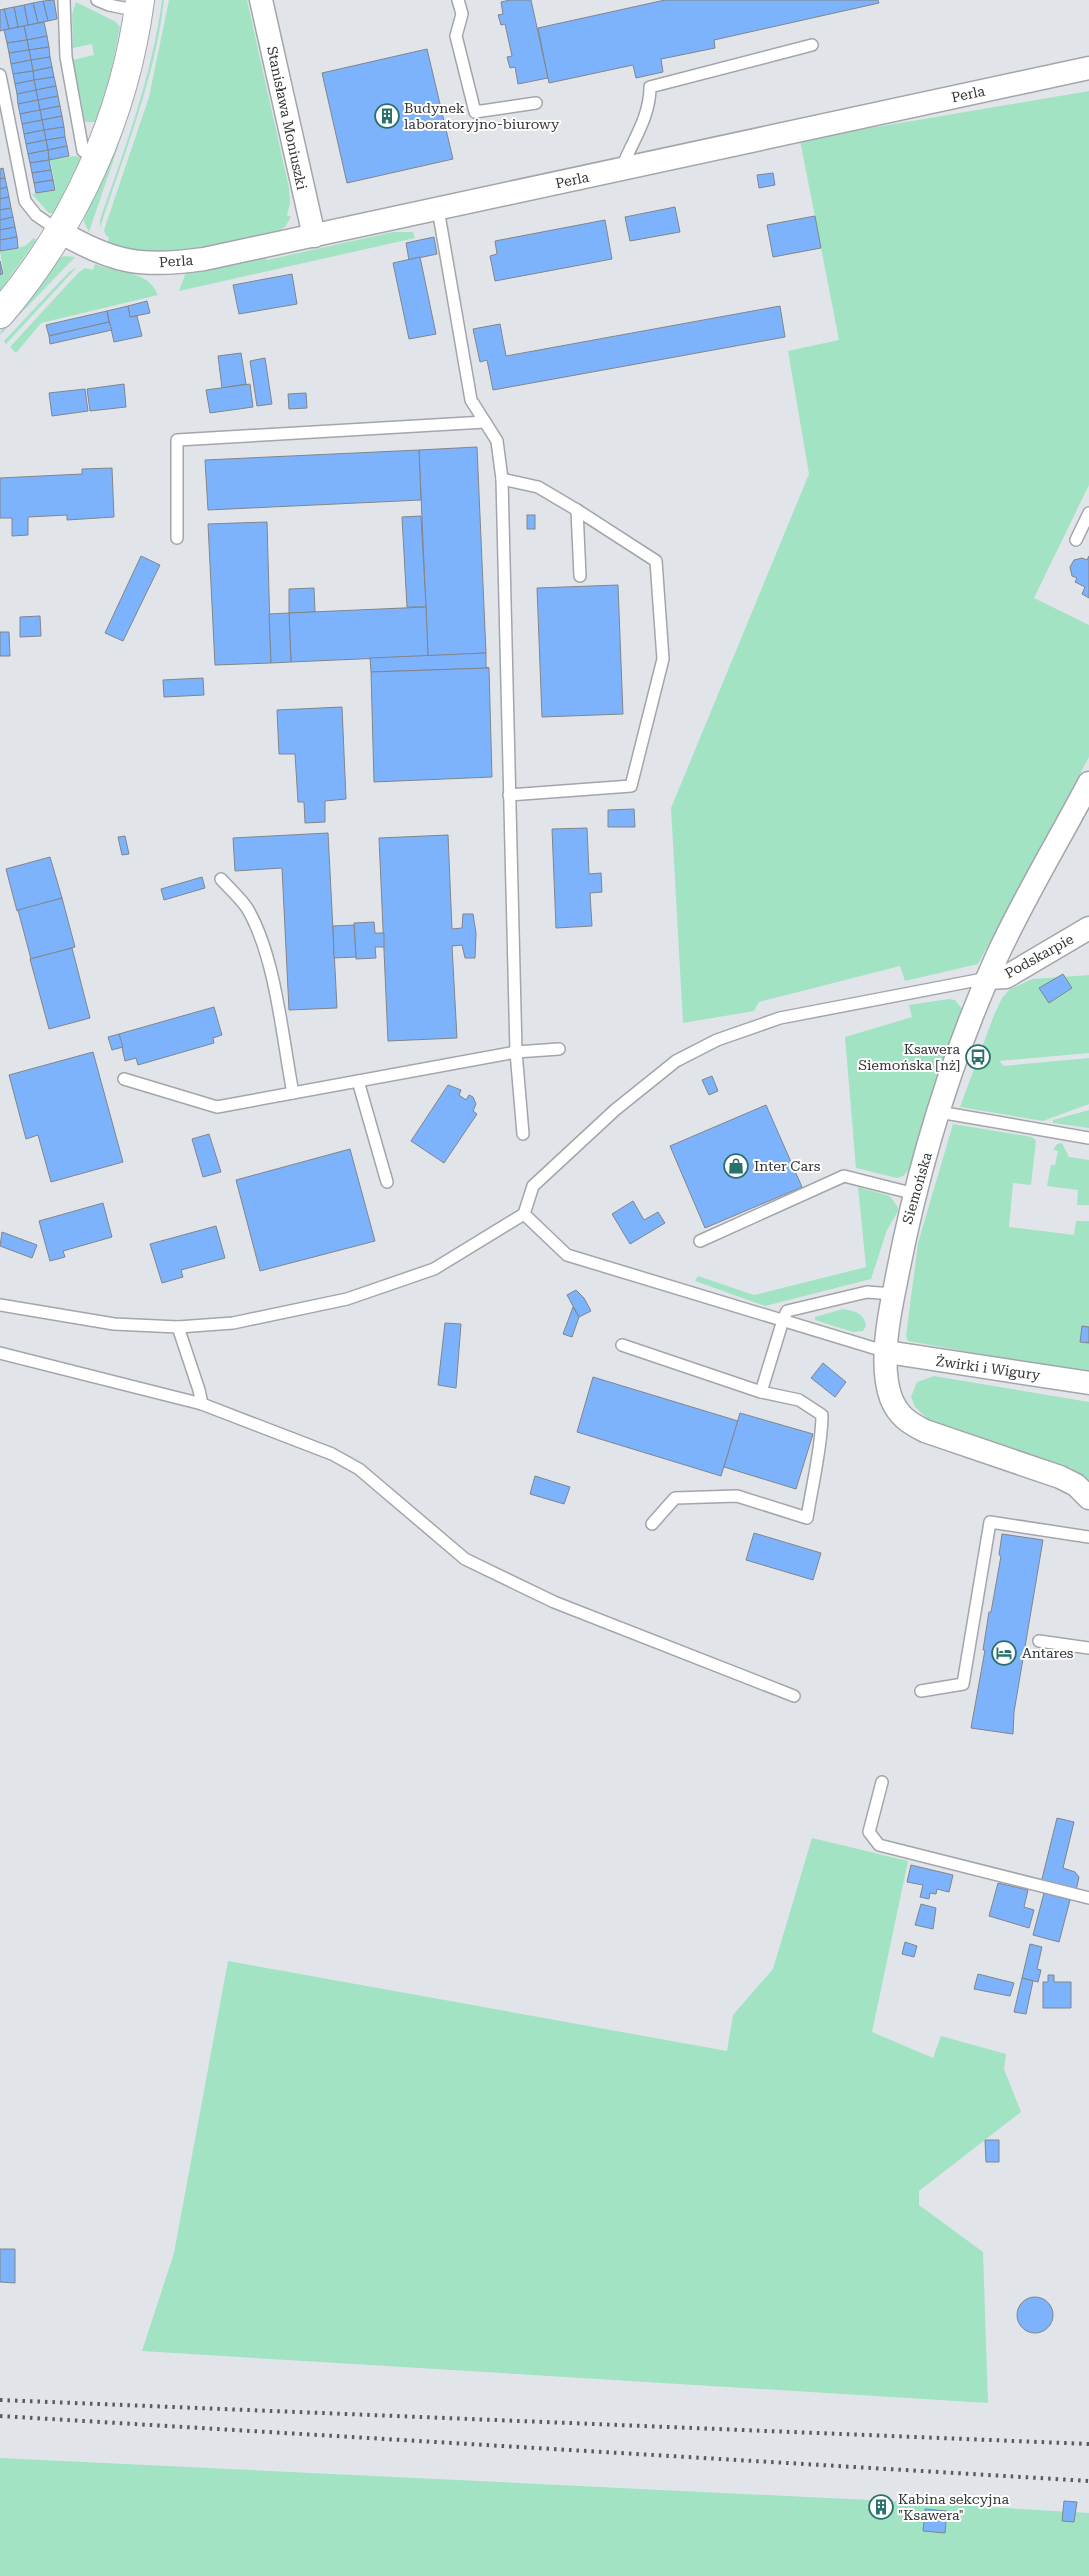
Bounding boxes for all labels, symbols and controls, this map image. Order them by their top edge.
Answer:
street label: Stanisława Moniuszki [264,45,310,192]
street label: Perla [950,83,987,105]
place label: Budynek laboratoryjno-biurowy [404,100,560,132]
building icon: Budynek laboratoryjno-biurowy [374,103,400,129]
street label: Perla [554,169,591,191]
street label: Perla [158,252,194,270]
street label: Podskarpie [1002,930,1076,981]
place label: Ksawera Siemońska [nż] [858,1041,960,1073]
bus stop icon: Ksawera Siemońska [nż] [965,1044,991,1070]
street label: Siemońska [899,1150,935,1226]
shop icon: Inter Cars [723,1153,749,1179]
place label: Inter Cars [754,1158,821,1174]
street label: Żwirki i Wigury [935,1353,1042,1383]
hotel icon: Antares [991,1640,1017,1666]
place label: Antares [1022,1645,1074,1661]
place label: Kabina sekcyjna "Ksawera" [898,2491,1009,2523]
building icon: Kabina sekcyjna "Ksawera" [868,2494,894,2520]

